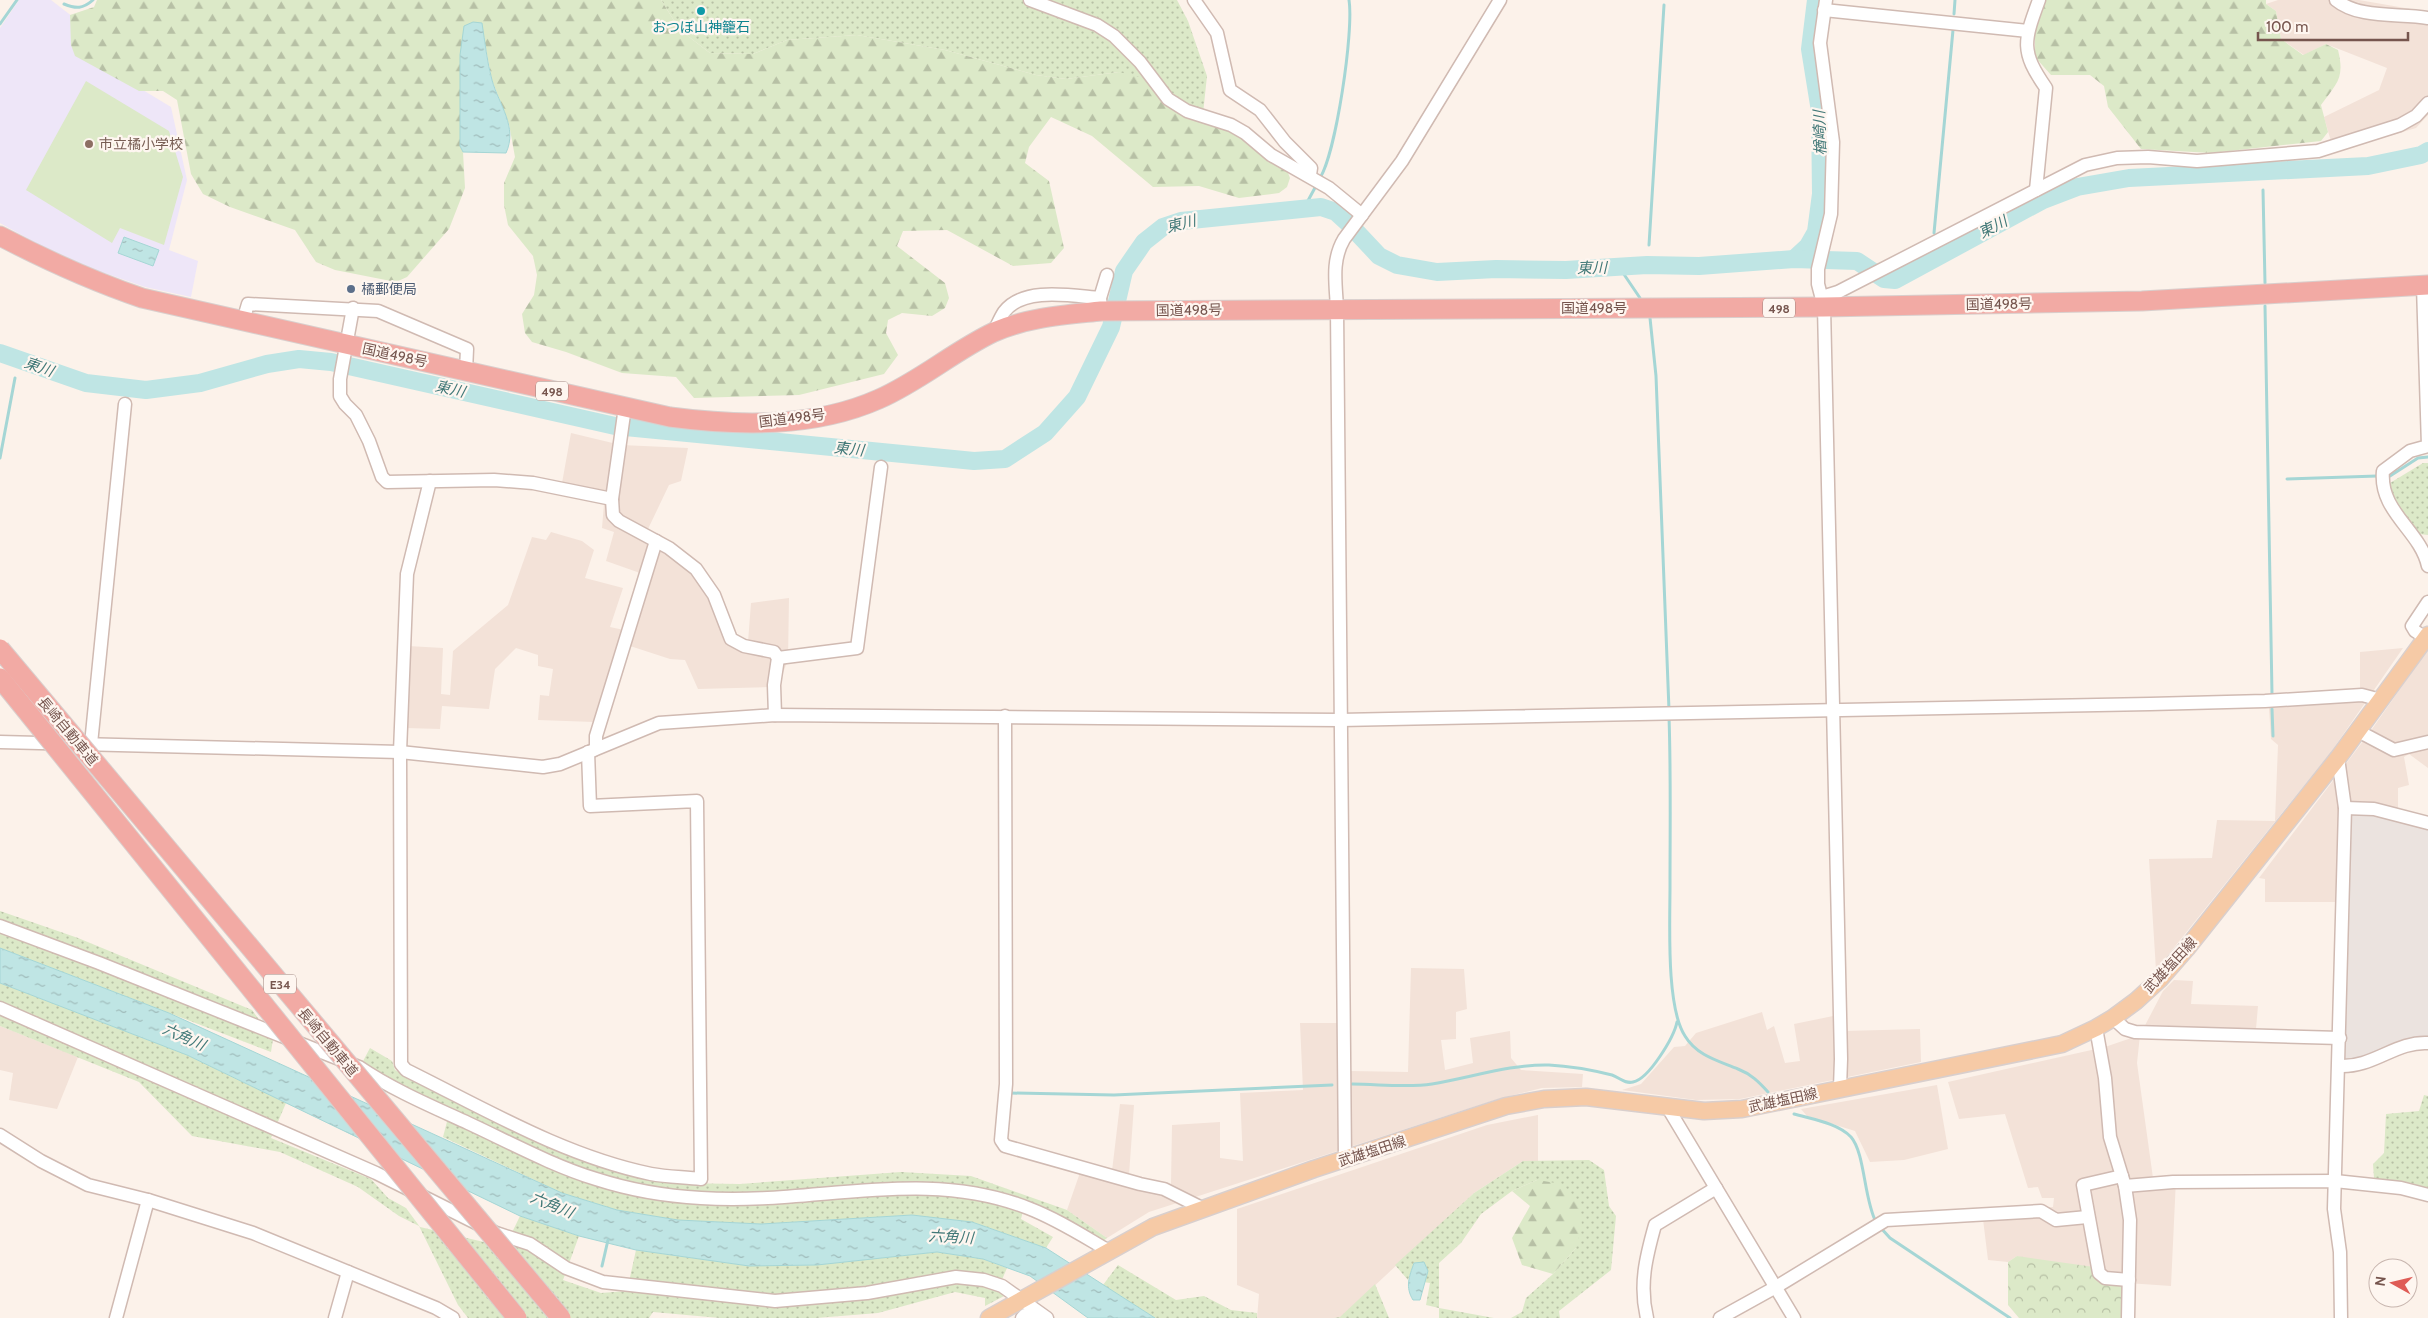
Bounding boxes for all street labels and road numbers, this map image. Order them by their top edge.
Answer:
street label: 国道498号 [1966,294,2032,314]
road number: 498 [1763,298,1795,318]
street label: 国道498号 [1561,299,1627,317]
street label: 国道498号 [1156,300,1222,320]
street label: 国道498号 [361,339,429,371]
road number: 498 [536,382,568,401]
street label: 国道498号 [758,405,826,431]
street label: 長崎自動車道 [34,693,102,769]
street label: 武雄塩田線 [2140,933,2200,997]
road number: E34 [264,974,296,994]
street label: 長崎自動車道 [294,1004,362,1080]
street label: 武雄塩田線 [1747,1084,1819,1116]
street label: 武雄塩田線 [1336,1132,1408,1170]

